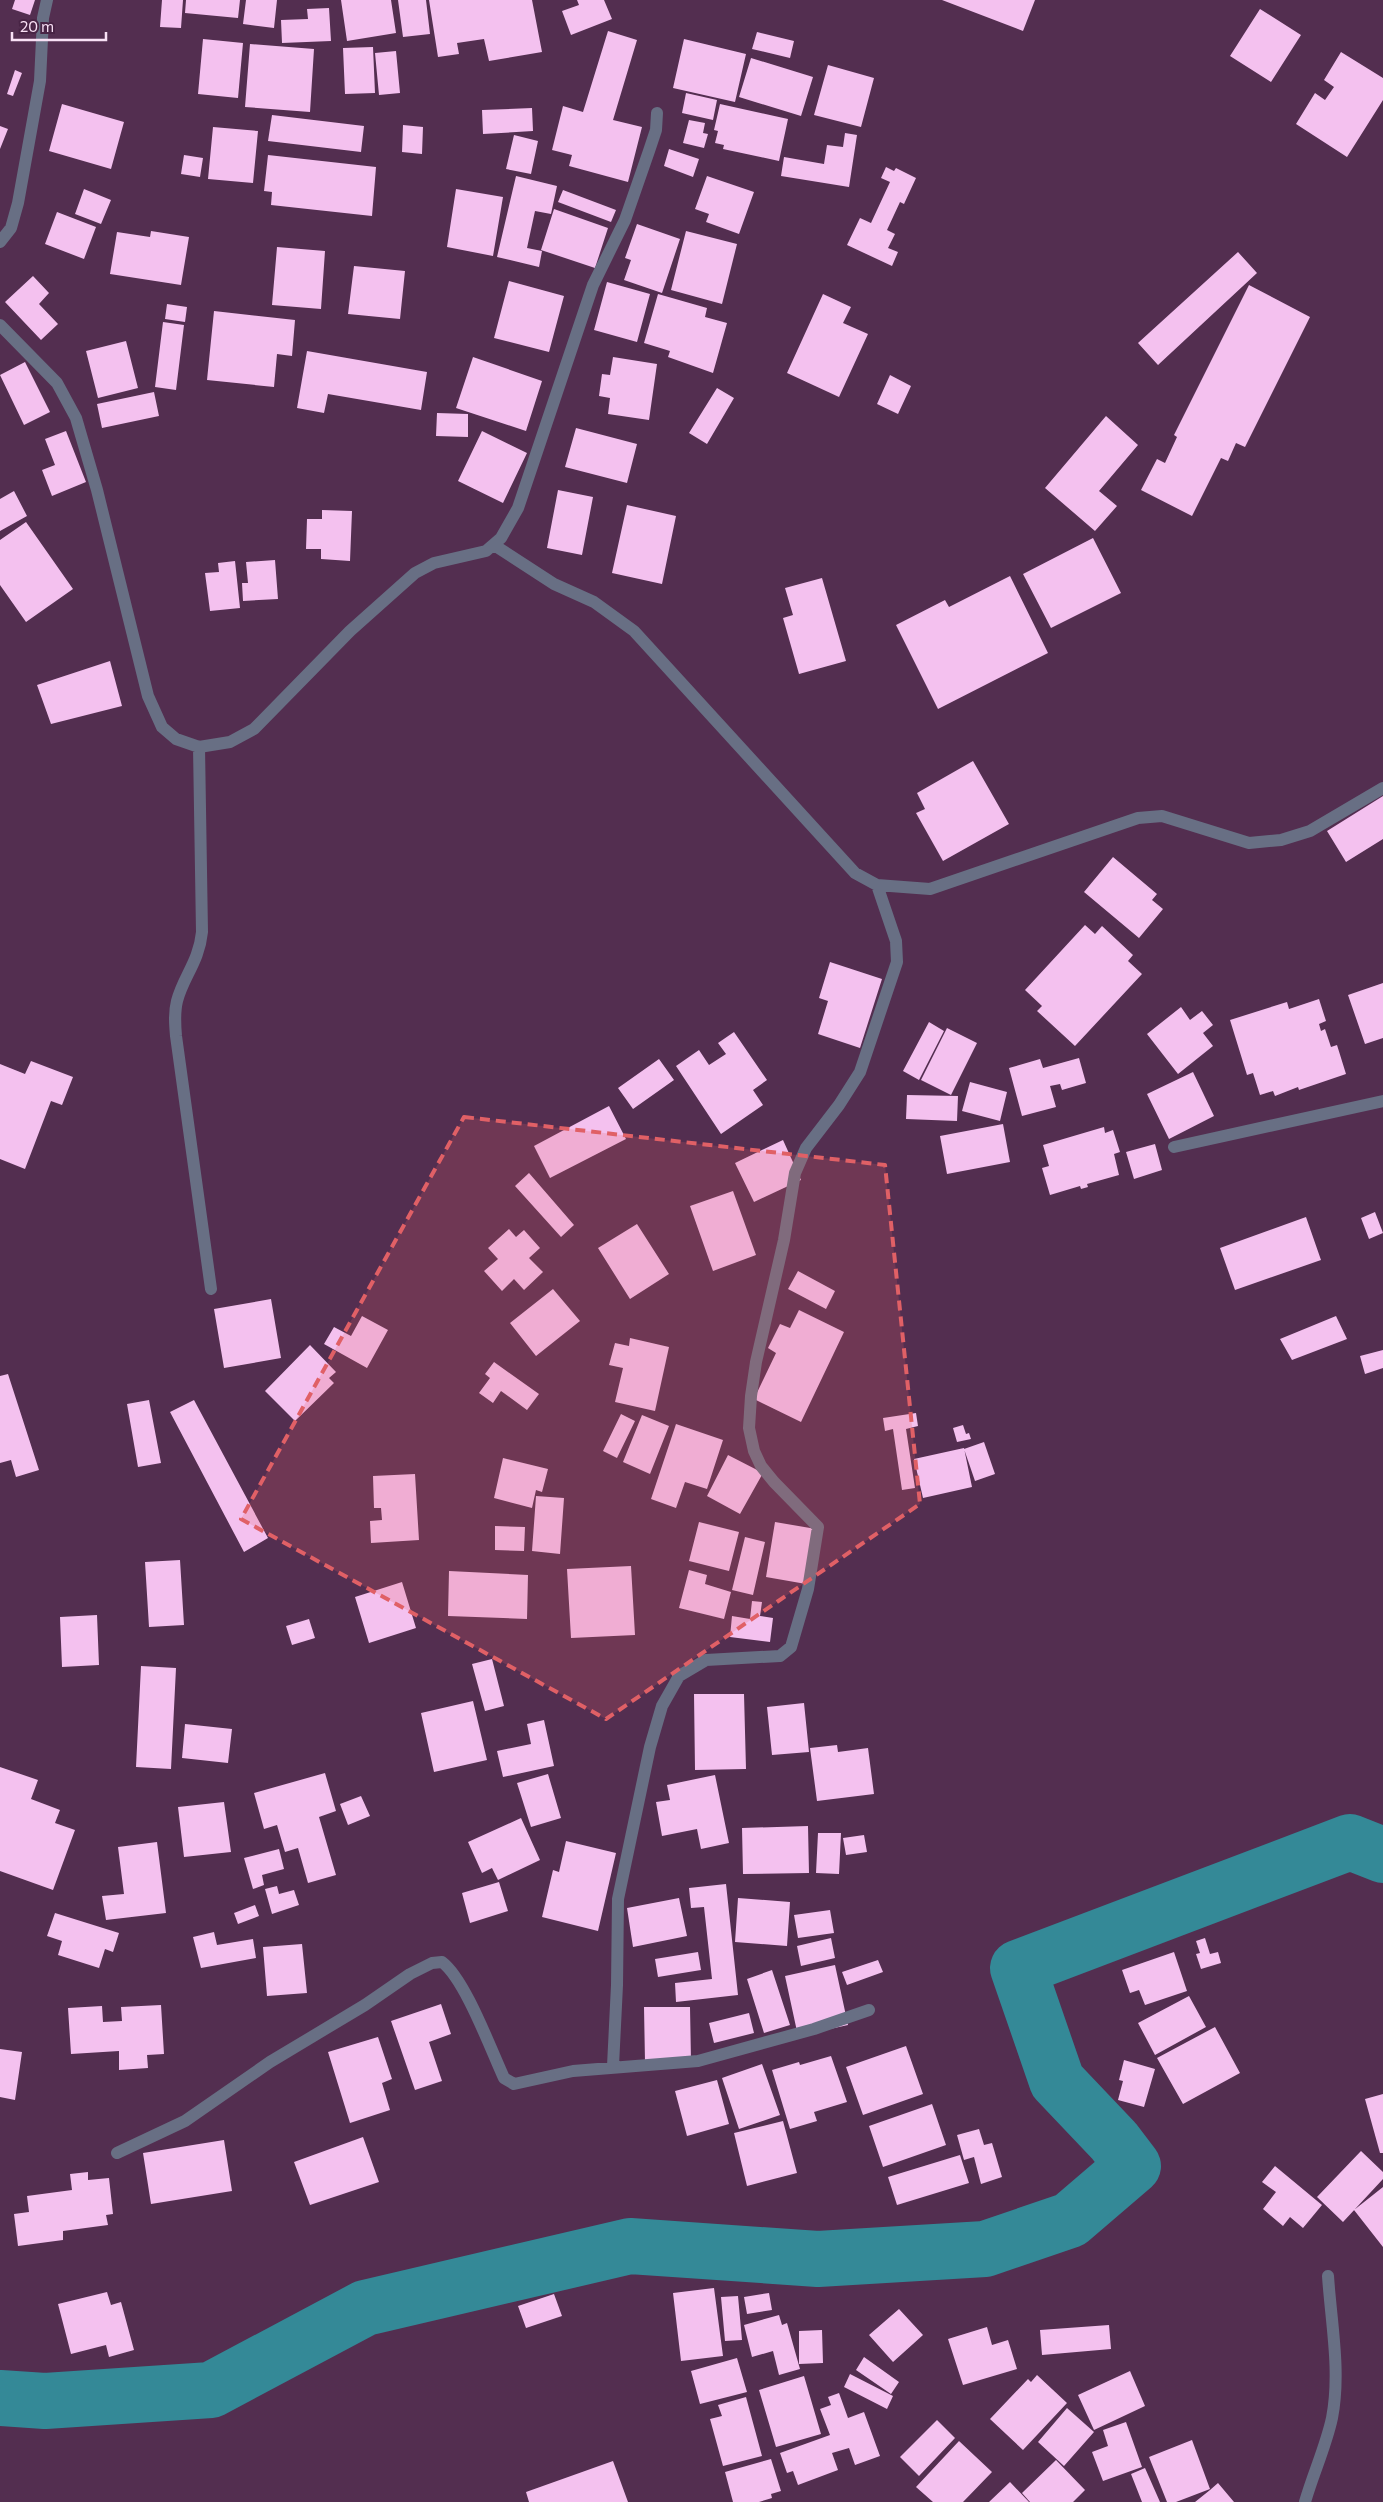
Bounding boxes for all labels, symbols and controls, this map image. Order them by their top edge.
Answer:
scale bar [12,10,106,42]
text: 20 m [20,17,54,35]

